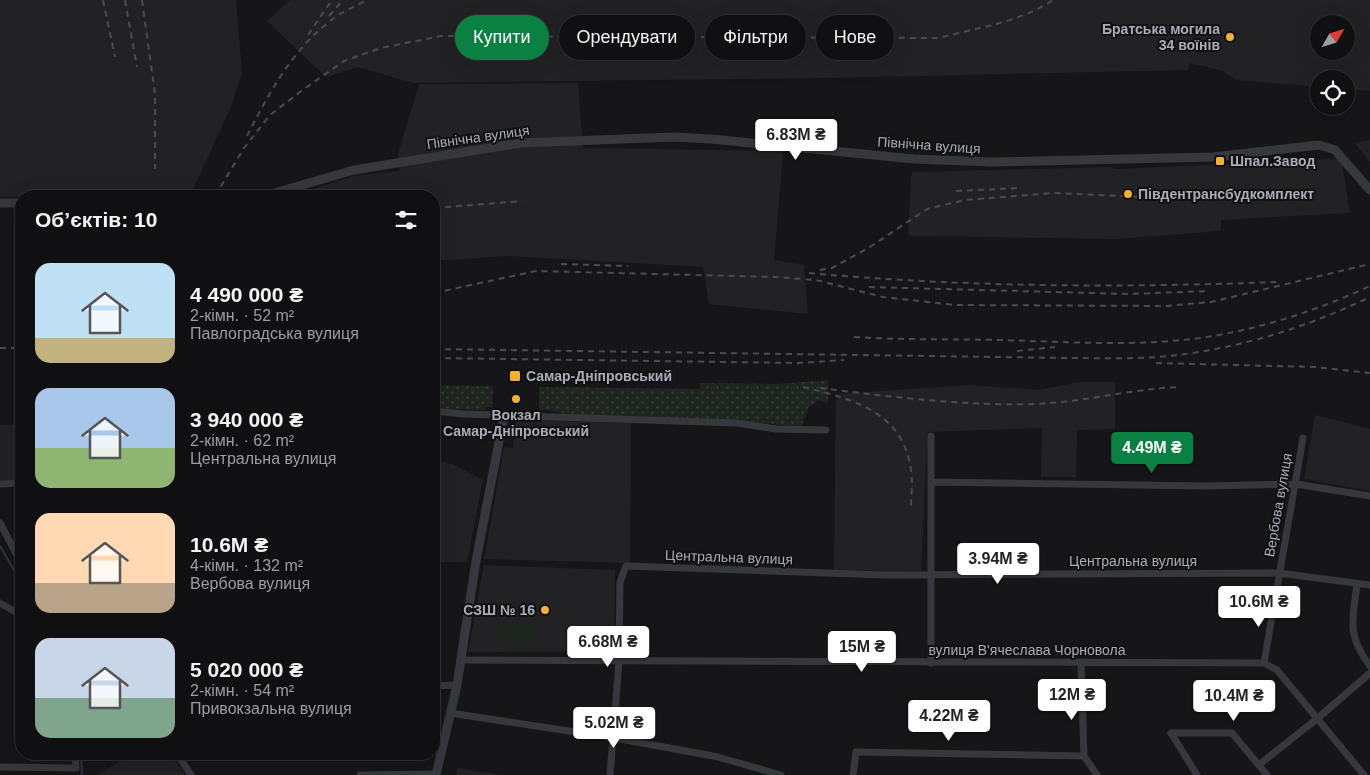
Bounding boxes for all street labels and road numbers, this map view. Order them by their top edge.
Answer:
street label: Північна вулиця [426,122,530,152]
street label: Північна вулиця [877,133,981,157]
street label: Вербова вулиця [1261,452,1295,558]
street label: Центральна вулиця [665,547,793,567]
street label: Центральна вулиця [1069,553,1197,569]
street label: вулиця В'ячеслава Чорновола [928,642,1126,658]

